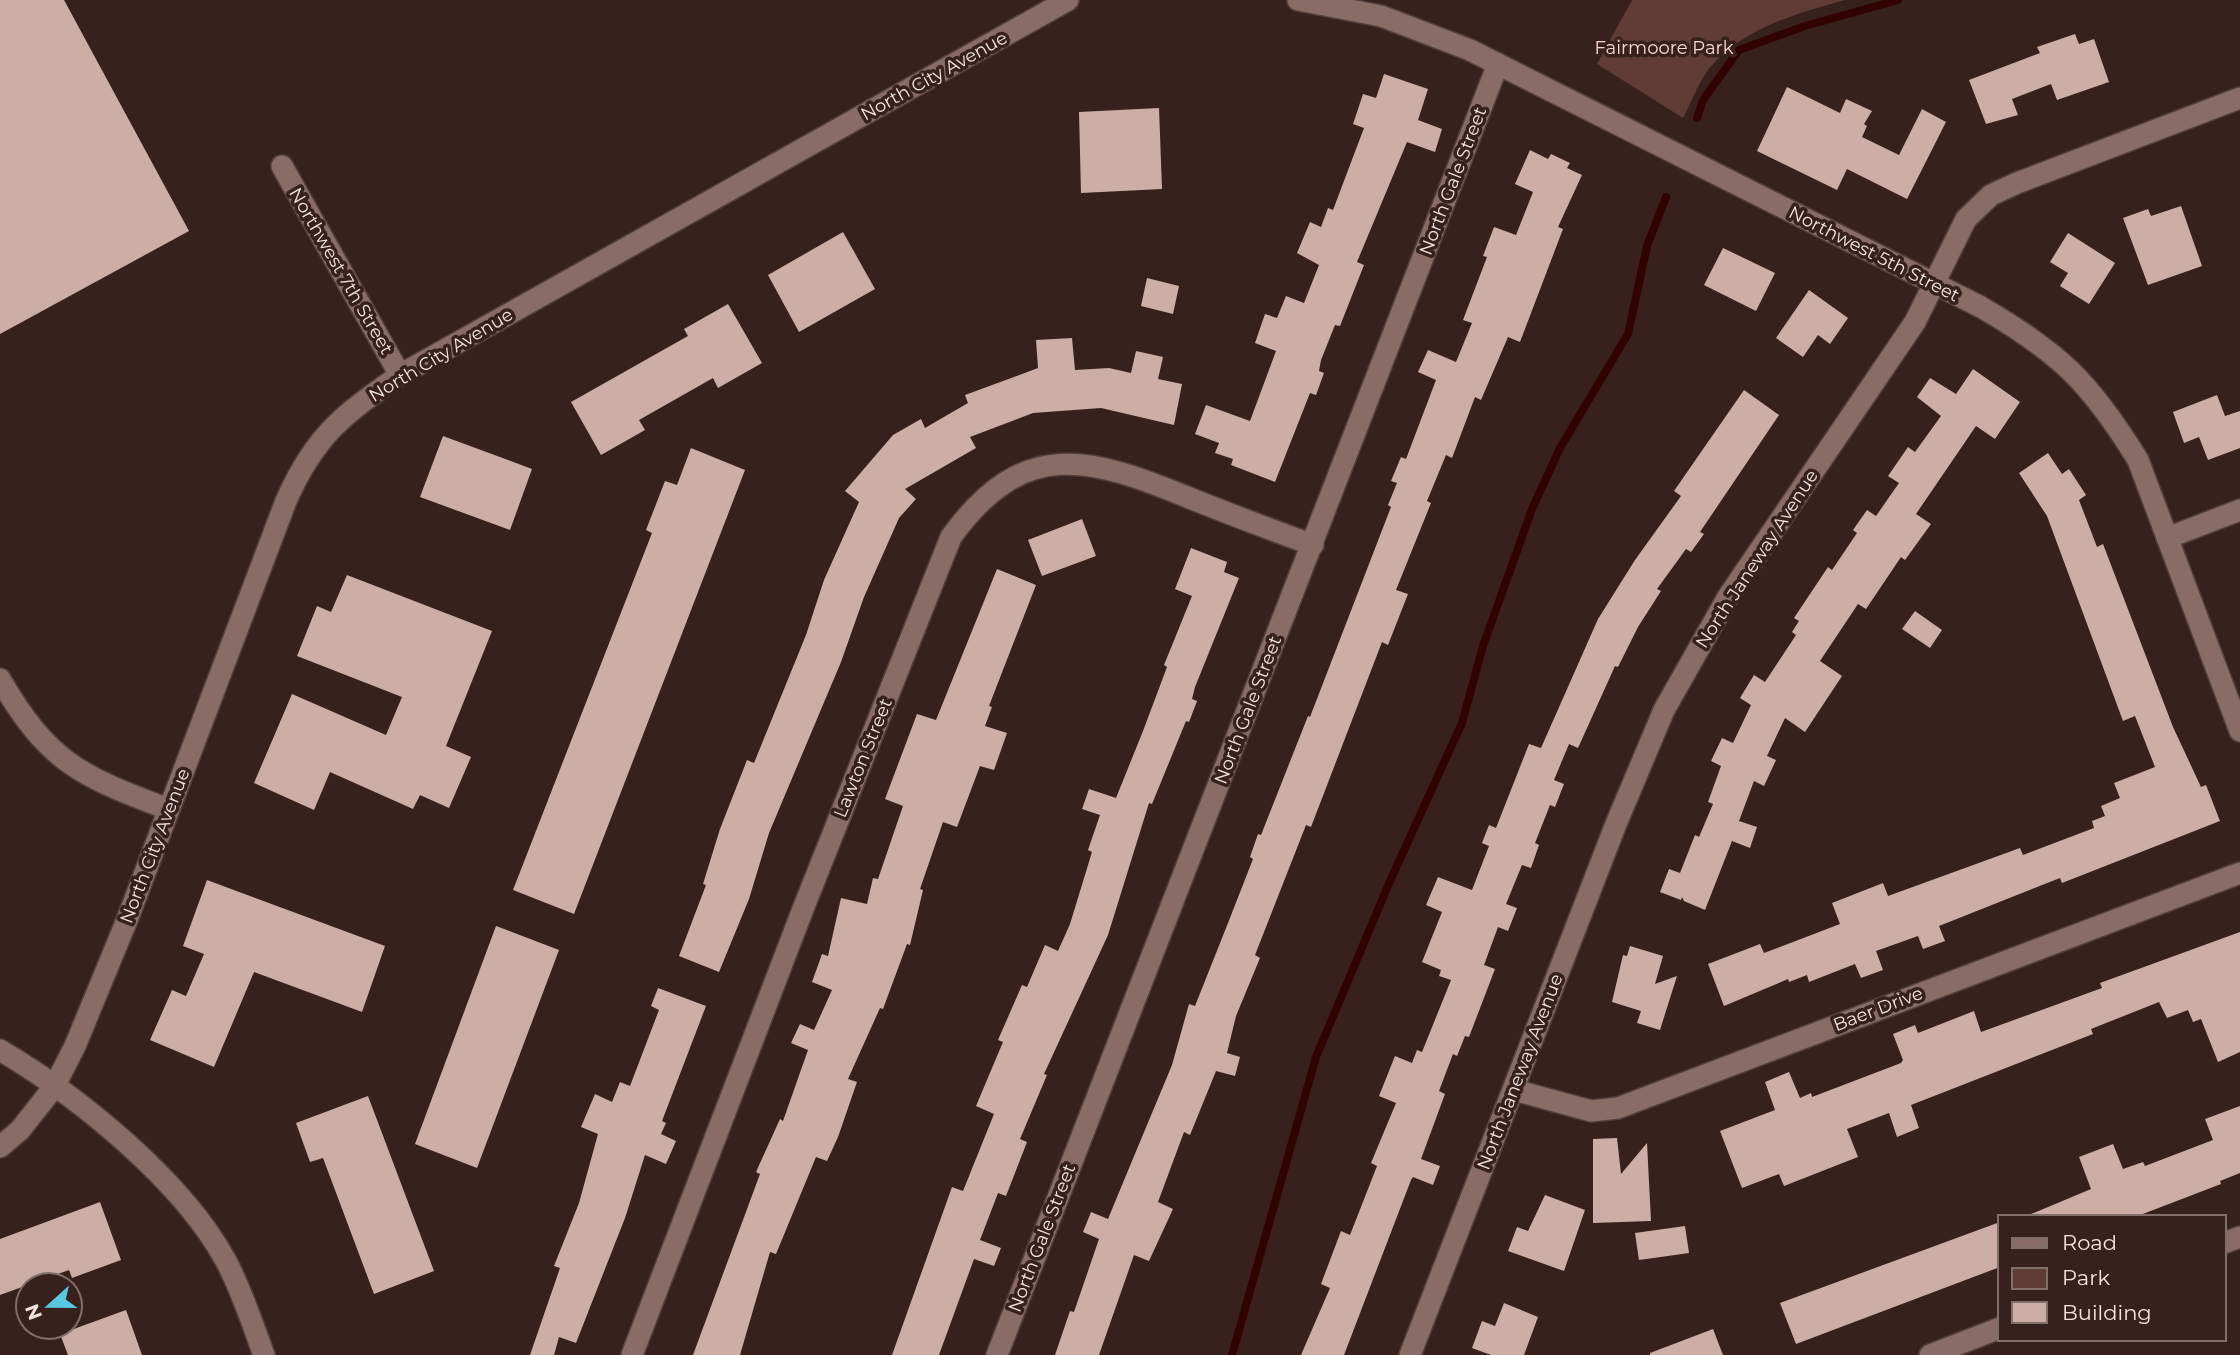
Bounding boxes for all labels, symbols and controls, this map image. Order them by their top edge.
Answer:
street label: North City Avenue [857,27,1011,125]
park label: Fairmoore Park [1595,37,1734,59]
street label: North Gale Street [1415,104,1491,258]
street label: Northwest 7th Street [284,184,398,358]
street label: Northwest 5th Street [1785,201,1963,307]
street label: North City Avenue [365,303,517,407]
street label: North Janeway Avenue [1691,466,1823,652]
street label: North Gale Street [1210,633,1286,787]
street label: Lawton Street [829,695,897,821]
street label: North City Avenue [115,765,195,927]
street label: North Janeway Avenue [1472,971,1568,1173]
street label: Baer Drive [1830,982,1926,1036]
street label: North Gale Street [1004,1161,1080,1315]
legend [1998,1215,2226,1341]
text: Road [2062,1230,2117,1255]
text: Park [2062,1265,2110,1290]
north arrow [14,1271,84,1341]
text: Building [2062,1300,2152,1325]
text: N [20,1301,47,1323]

